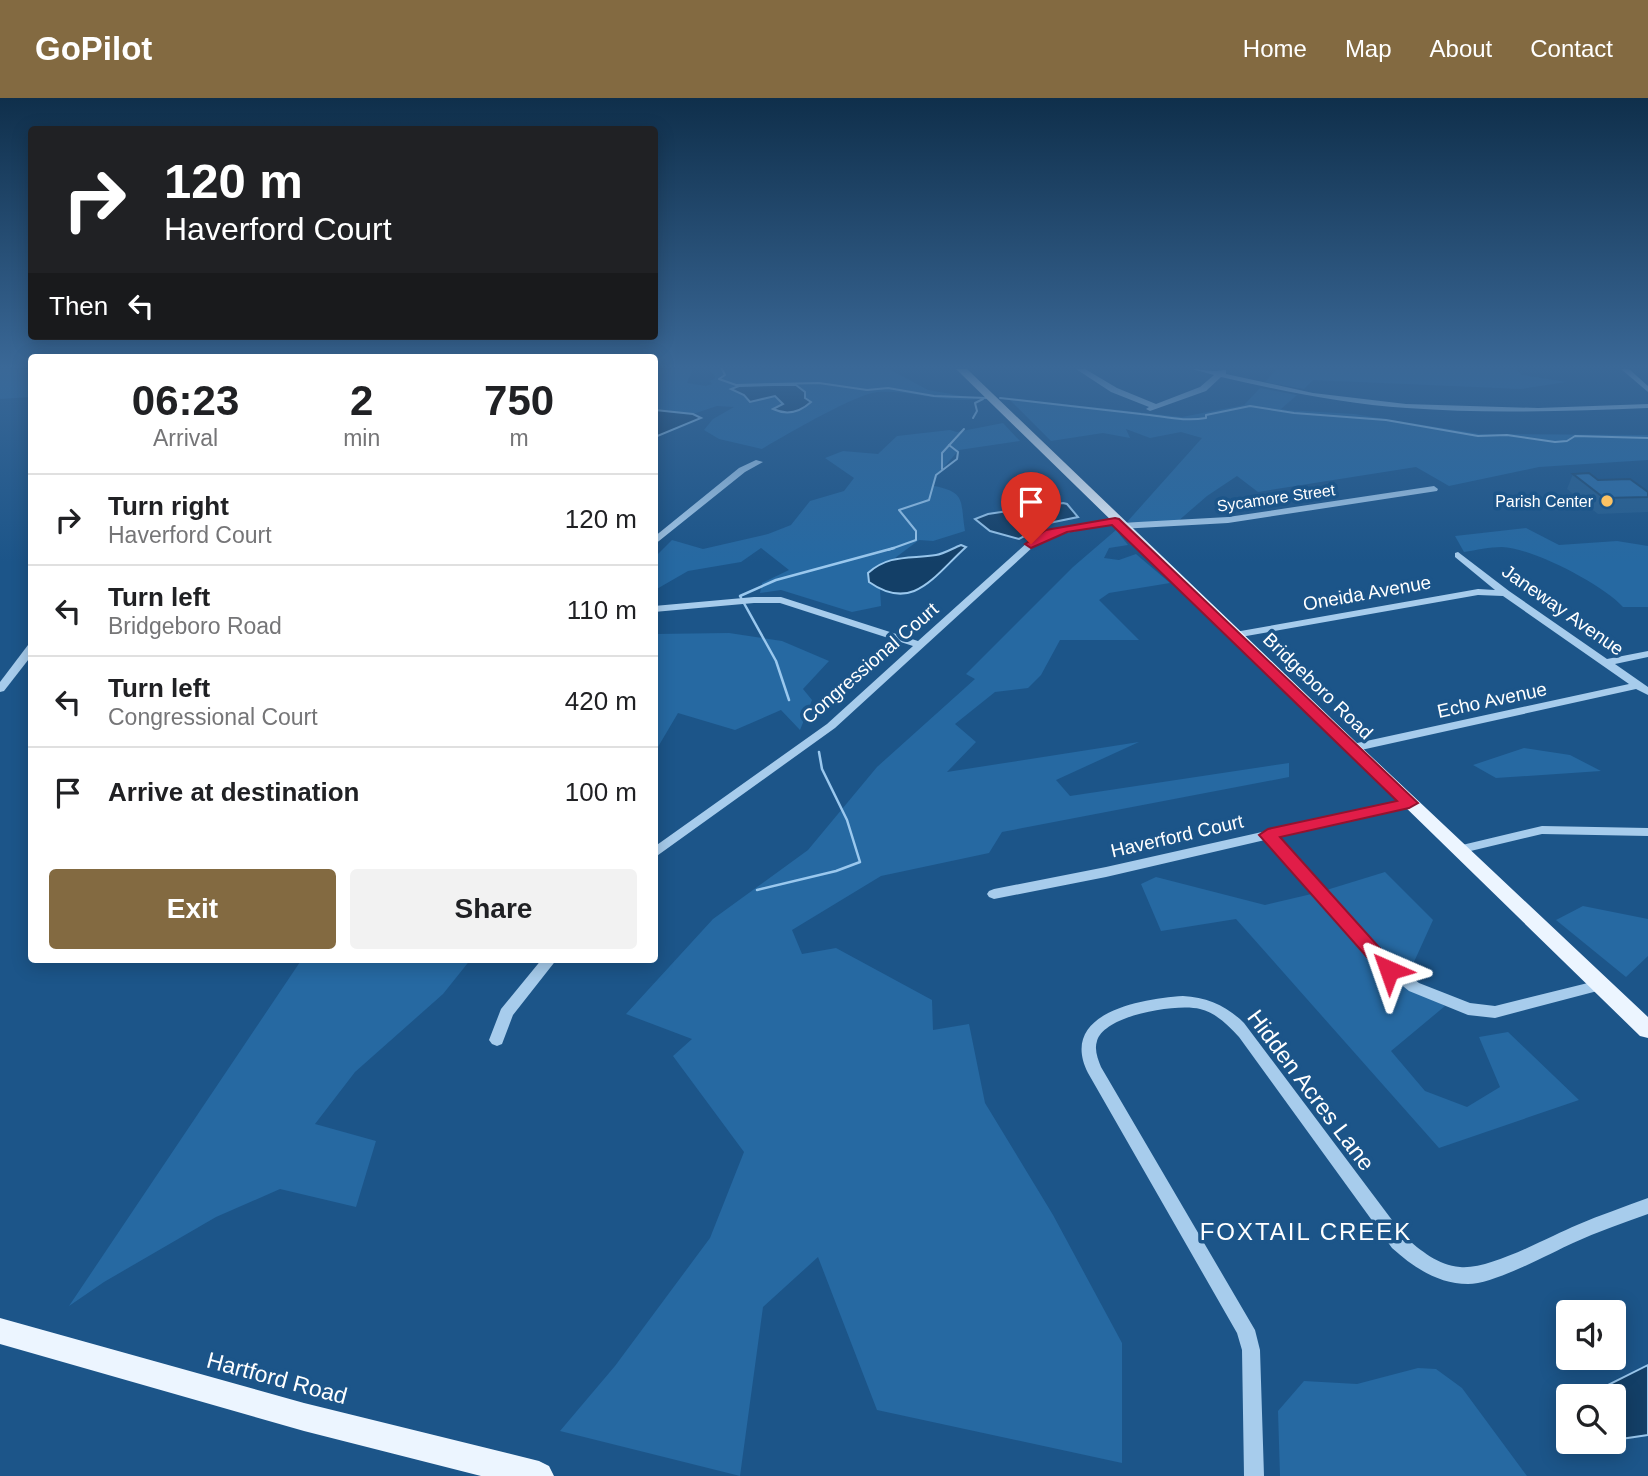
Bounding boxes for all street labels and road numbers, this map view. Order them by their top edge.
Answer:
street label: Sycamore Street [1216,481,1337,515]
street label: Janeway Avenue [1498,560,1628,660]
street label: Oneida Avenue [1301,571,1433,615]
street label: Congressional Court [798,598,943,728]
street label: Bridgeboro Road [1259,629,1377,743]
street label: Echo Avenue [1435,678,1549,722]
street label: Haverford Court [1109,810,1246,861]
street label: Hidden Acres Lane [1242,1005,1380,1175]
street label: Hartford Road [204,1347,350,1409]

